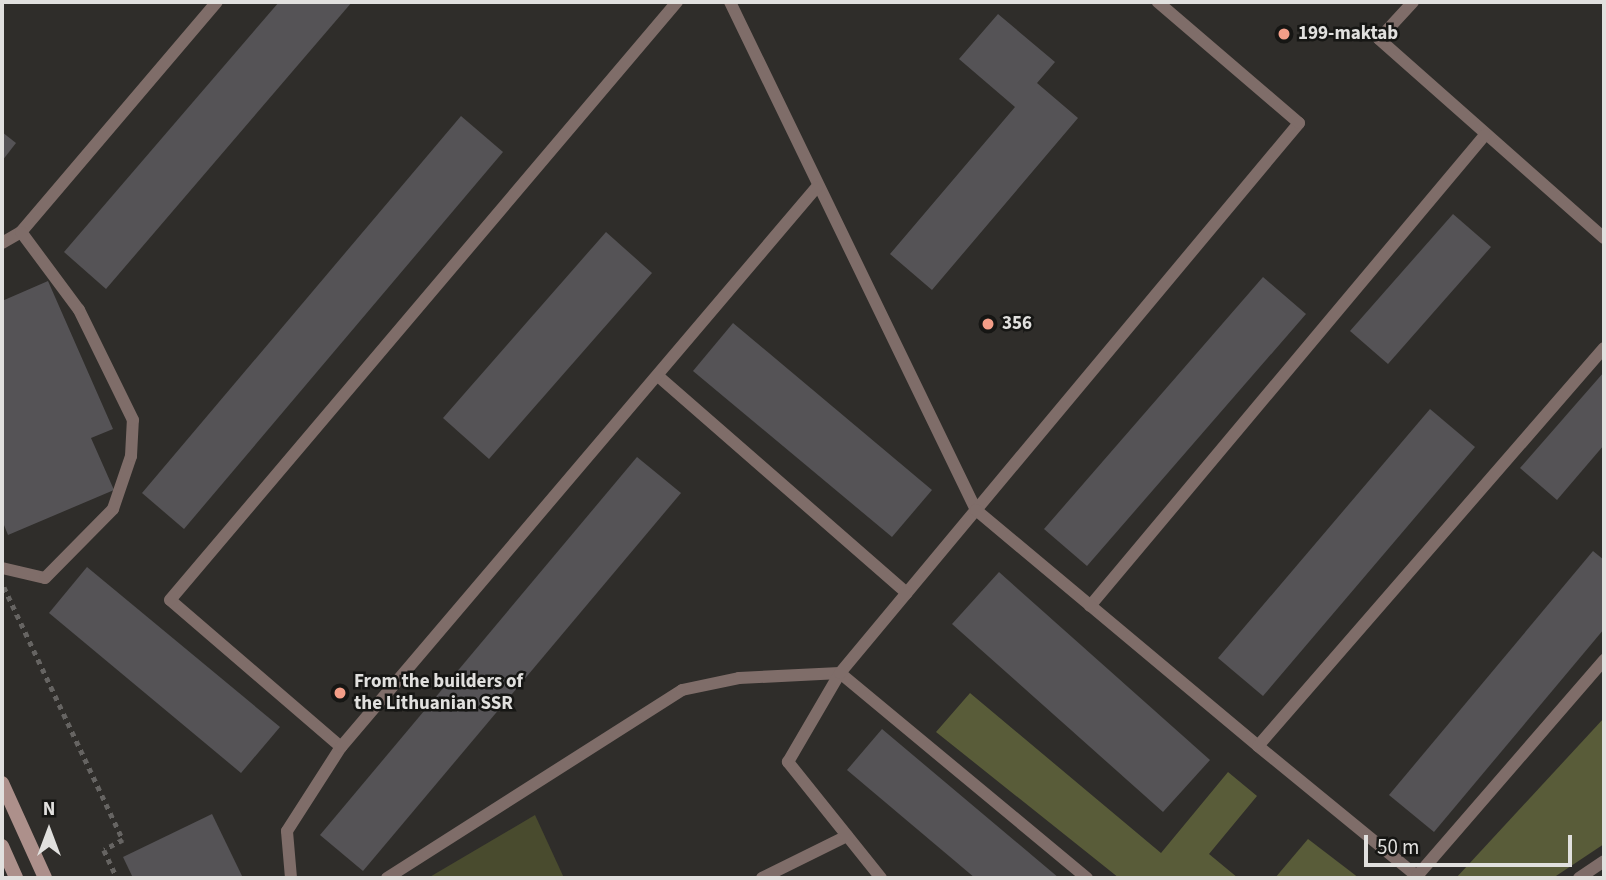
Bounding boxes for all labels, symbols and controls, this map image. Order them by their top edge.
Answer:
place label: 199-maktab [1298,23,1398,45]
marker: 199-maktab [1276,26,1292,42]
place label: 356 [1002,313,1032,335]
marker: 356 [980,316,996,332]
place label: From the builders of the Lithuanian SSR [354,671,523,715]
marker: From the builders of the Lithuanian SSR [332,685,348,701]
north arrow [14,796,84,866]
text: N [43,796,55,823]
scale bar [1368,820,1576,864]
text: 50 m [1377,832,1419,862]

